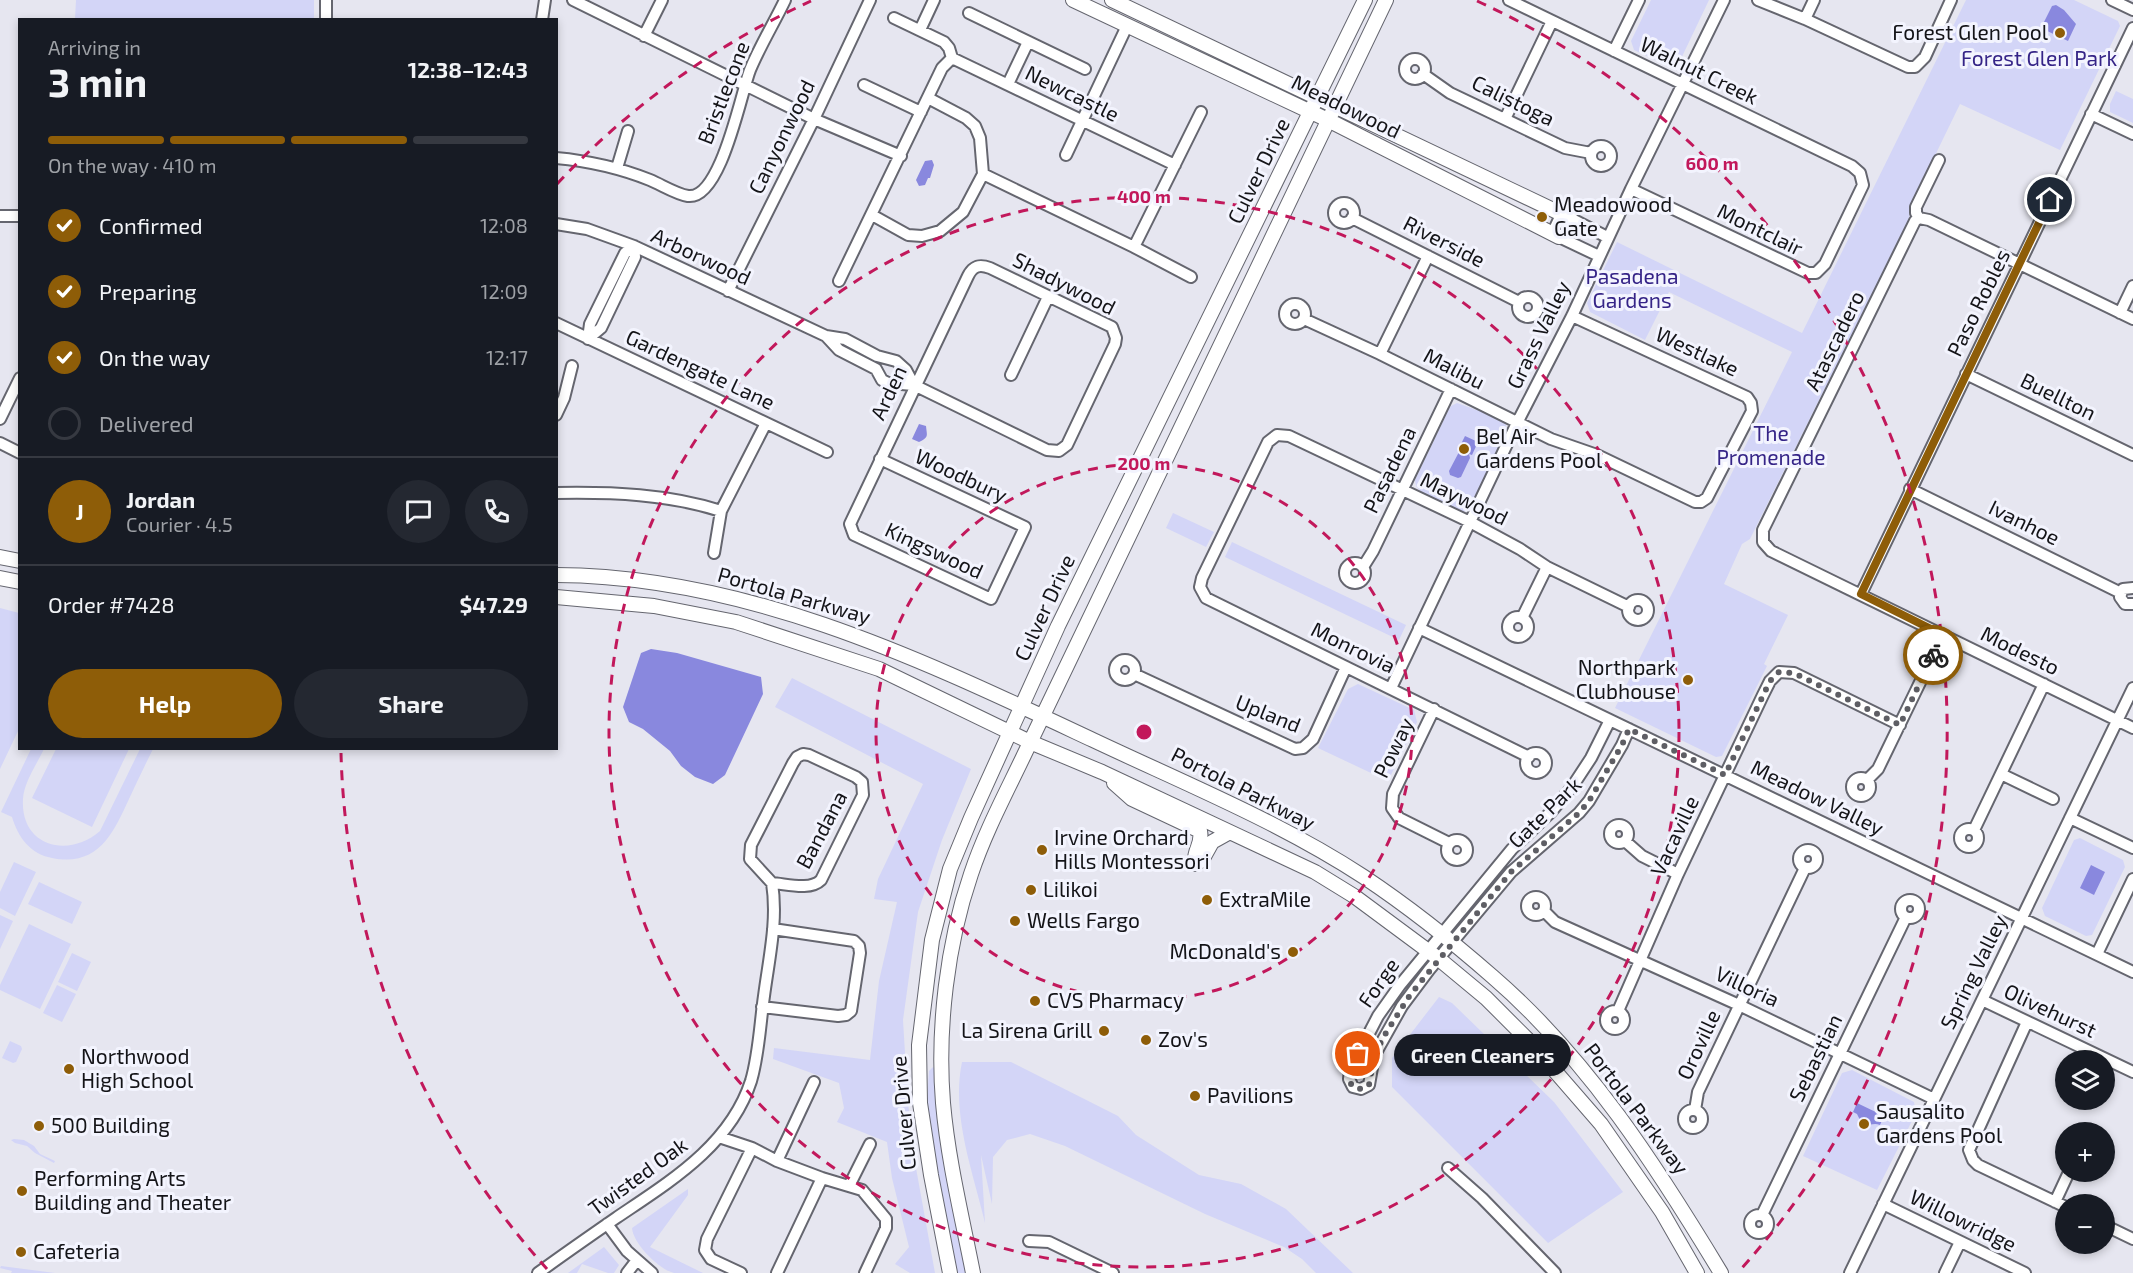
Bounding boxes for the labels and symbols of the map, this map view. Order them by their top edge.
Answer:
place label: Forest Glen Pool [1892,19,2049,44]
marker: Forest Glen Pool [2053,26,2067,40]
street label: Walnut Creek [1637,30,1763,109]
street label: Bristlecone [692,37,754,148]
park label: Forest Glen Park [1961,45,2117,70]
street label: Newcastle [1022,59,1124,126]
street label: Meadowood [1288,68,1405,143]
street label: Calistoga [1468,69,1559,130]
street label: Canyonwood [742,75,819,198]
street label: Culver Drive [1221,113,1294,227]
text: 600 m [1685,152,1739,174]
pin [2024,174,2075,225]
text: 400 m [1117,185,1171,207]
place label: Meadowood Gate [1554,191,1672,240]
street label: Montclair [1714,197,1808,260]
street label: Riverside [1400,210,1490,272]
marker: Meadowood Gate [1535,210,1549,224]
street label: Arborwood [648,222,755,290]
street label: Paso Robles [1941,245,2014,360]
street label: Shadywood [1009,246,1120,319]
park label: Pasadena Gardens [1585,263,1679,312]
street label: Grass Valley [1501,276,1575,392]
street label: Atascadero [1799,286,1869,394]
street label: Westlake [1652,321,1743,381]
street label: Gardengate Lane [622,323,779,414]
street label: Malibu [1420,342,1489,394]
street label: Arden [864,361,911,423]
street label: Buellton [2017,367,2100,425]
park label: The Promenade [1716,420,1826,469]
street label: Pasadena [1357,422,1420,517]
place label: Bel Air Gardens Pool [1476,423,1603,472]
street label: Woodbury [912,442,1012,507]
marker: Bel Air Gardens Pool [1457,442,1471,456]
text: 200 m [1118,452,1170,474]
street label: Maywood [1417,466,1512,530]
street label: Ivanhoe [1985,494,2064,549]
street label: Kingswood [882,516,988,583]
street label: Culver Drive [1008,550,1079,665]
street label: Portola Parkway [715,561,874,628]
street label: Monrovia [1308,616,1400,678]
street label: Modesto [1977,620,2064,679]
courier [1903,625,1963,685]
place label: Northpark Clubhouse [1576,654,1676,703]
marker: Northpark Clubhouse [1681,673,1695,687]
street label: Upland [1232,688,1305,737]
street label: Poway [1367,713,1418,782]
centre of rings [1134,722,1154,742]
street label: Portola Parkway [1168,741,1320,835]
street label: Meadow Valley [1747,754,1888,840]
street label: Gate Park [1502,771,1586,853]
street label: Bandana [790,786,851,872]
street label: Vacaville [1644,791,1703,879]
place label: Irvine Orchard Hills Montessori [1054,824,1210,873]
marker: Irvine Orchard Hills Montessori [1035,843,1049,857]
place label: Lilikoi [1043,876,1098,901]
marker: Lilikoi [1024,883,1038,897]
place label: ExtraMile [1219,886,1311,911]
marker: ExtraMile [1200,893,1214,907]
place label: Wells Fargo [1027,907,1140,932]
street label: Spring Valley [1934,910,2011,1033]
marker: Wells Fargo [1008,914,1022,928]
place label: McDonald's [1169,938,1281,963]
marker: McDonald's [1286,945,1300,959]
street label: Forge [1352,953,1404,1011]
street label: Villoria [1712,960,1784,1011]
street label: Olivehurst [2000,977,2101,1042]
place label: CVS Pharmacy [1047,987,1184,1012]
marker: CVS Pharmacy [1028,994,1042,1008]
street label: Oroville [1671,1006,1725,1083]
street label: Sebastian [1783,1010,1847,1105]
place label: La Sirena Grill [961,1017,1093,1042]
marker: La Sirena Grill [1097,1024,1111,1038]
place label: Zov's [1158,1026,1208,1051]
pin [1332,1028,1383,1079]
marker: Zov's [1139,1033,1153,1047]
callout: Green Cleaners [1394,1033,1571,1075]
street label: Portola Parkway [1580,1038,1695,1179]
place label: Northwood High School [81,1043,194,1092]
street label: Culver Drive [885,1055,920,1171]
marker: Northwood High School [62,1062,76,1076]
place label: Pavilions [1207,1082,1293,1107]
marker: Pavilions [1188,1089,1202,1103]
place label: Sausalito Gardens Pool [1876,1098,2003,1147]
place label: 500 Building [51,1112,170,1137]
marker: Sausalito Gardens Pool [1857,1117,1871,1131]
marker: 500 Building [32,1119,46,1133]
street label: Twisted Oak [583,1131,692,1220]
place label: Performing Arts Building and Theater [34,1165,232,1214]
street label: Willowridge [1906,1183,2021,1256]
marker: Performing Arts Building and Theater [15,1184,29,1198]
place label: Cafeteria [33,1238,120,1263]
marker: Cafeteria [14,1245,28,1259]

